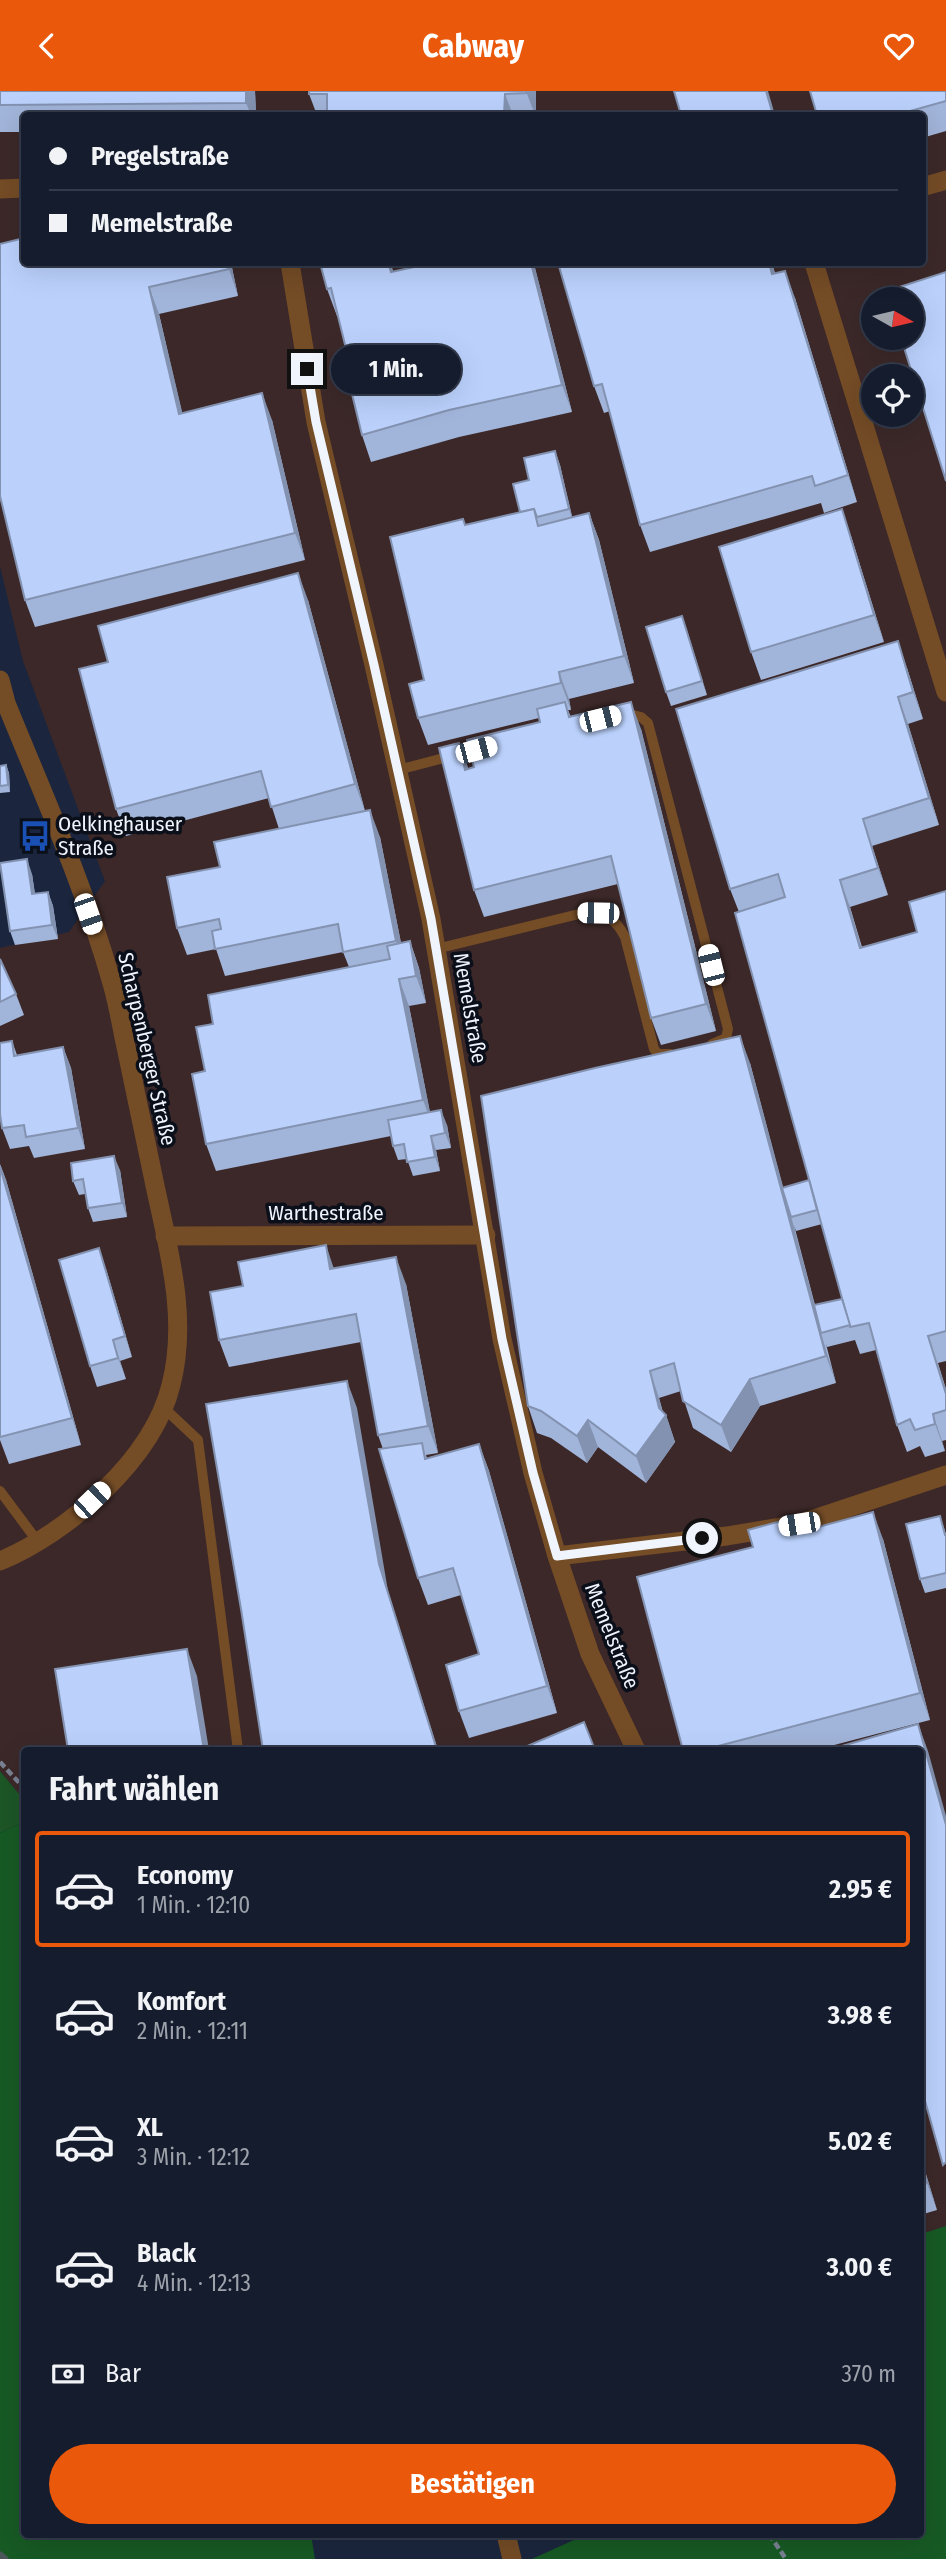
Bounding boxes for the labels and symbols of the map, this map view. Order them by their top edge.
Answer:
north arrow [861,287,924,350]
callout: 1 Min. [332,345,461,393]
route end [291,353,323,385]
car [578,704,623,734]
car [453,734,500,766]
place label: Oelkinghauser Straße [58,811,183,861]
bus stop icon: Oelkinghauser Straße [18,819,52,853]
car [72,891,105,937]
car [577,902,620,924]
car [696,942,727,988]
street label: Scharpenberger Straße [112,950,182,1148]
street label: Memelstraße [447,951,493,1065]
street label: Warthestraße [268,1200,384,1226]
car [70,1478,115,1522]
car [777,1510,822,1538]
route start [686,1522,718,1554]
street label: Memelstraße [579,1579,645,1693]

